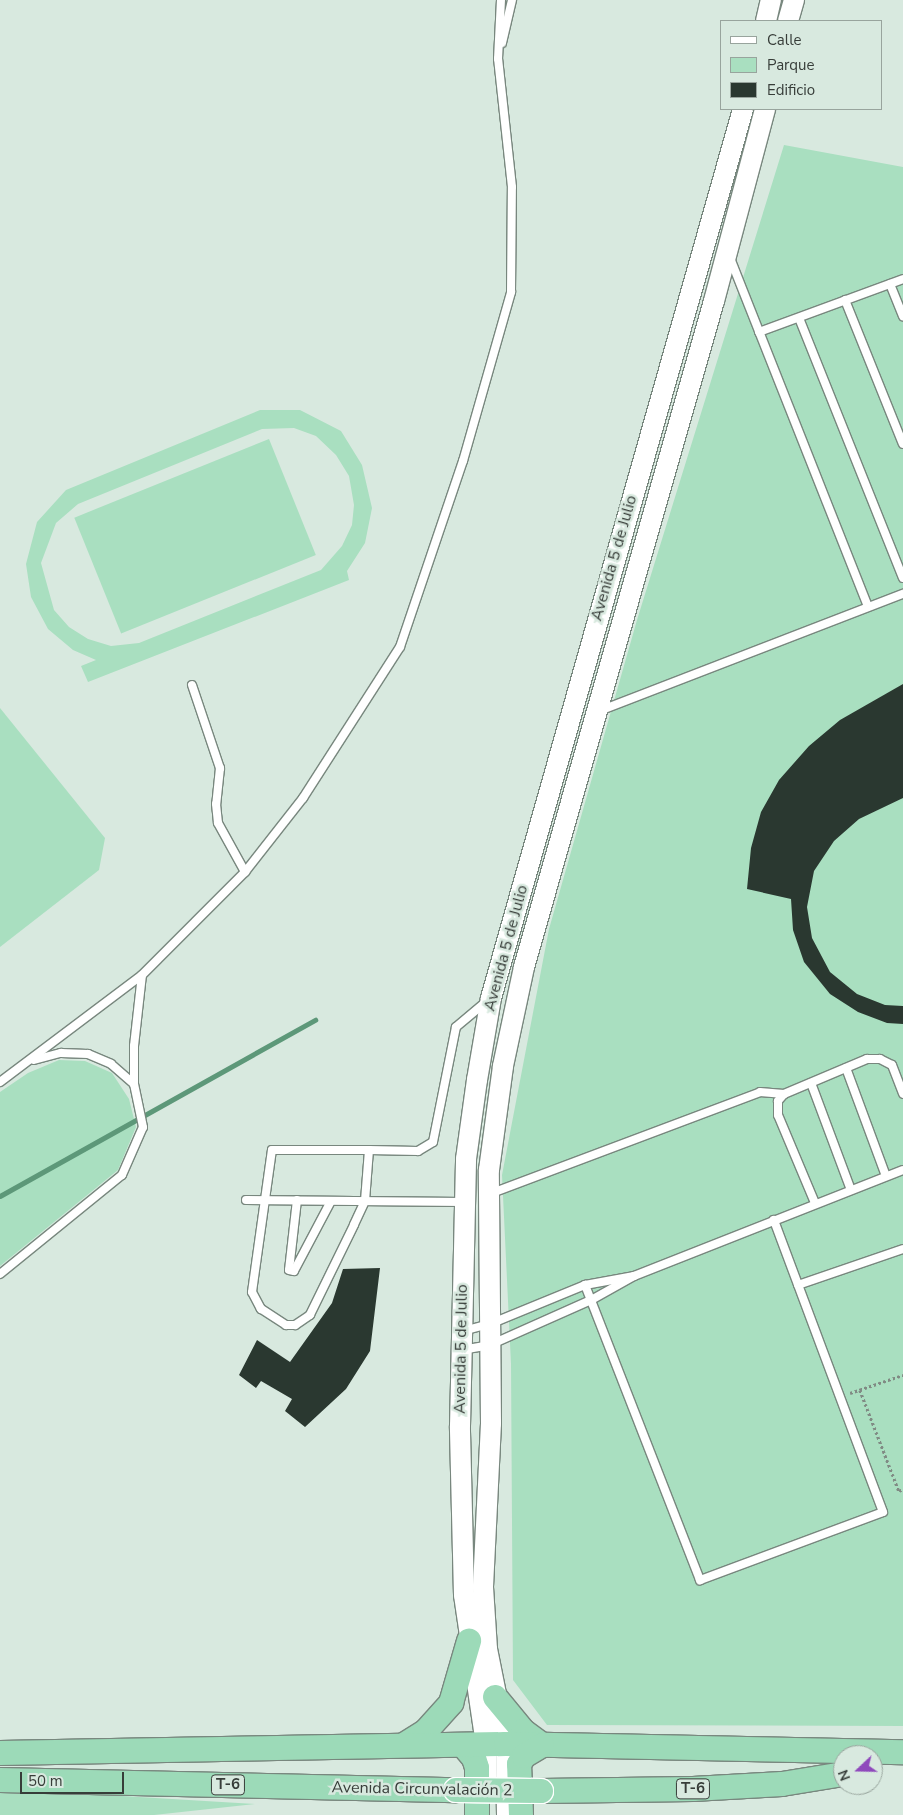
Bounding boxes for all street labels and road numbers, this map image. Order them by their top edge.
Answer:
street label: Avenida 5 de Julio [587,493,641,623]
street label: Avenida 5 de Julio [480,883,532,1013]
street label: Avenida 5 de Julio [450,1284,472,1414]
road number: T-6 [210,1772,246,1798]
road number: T-6 [676,1776,710,1802]
street label: Avenida Circunvalación 2 [332,1778,512,1800]

